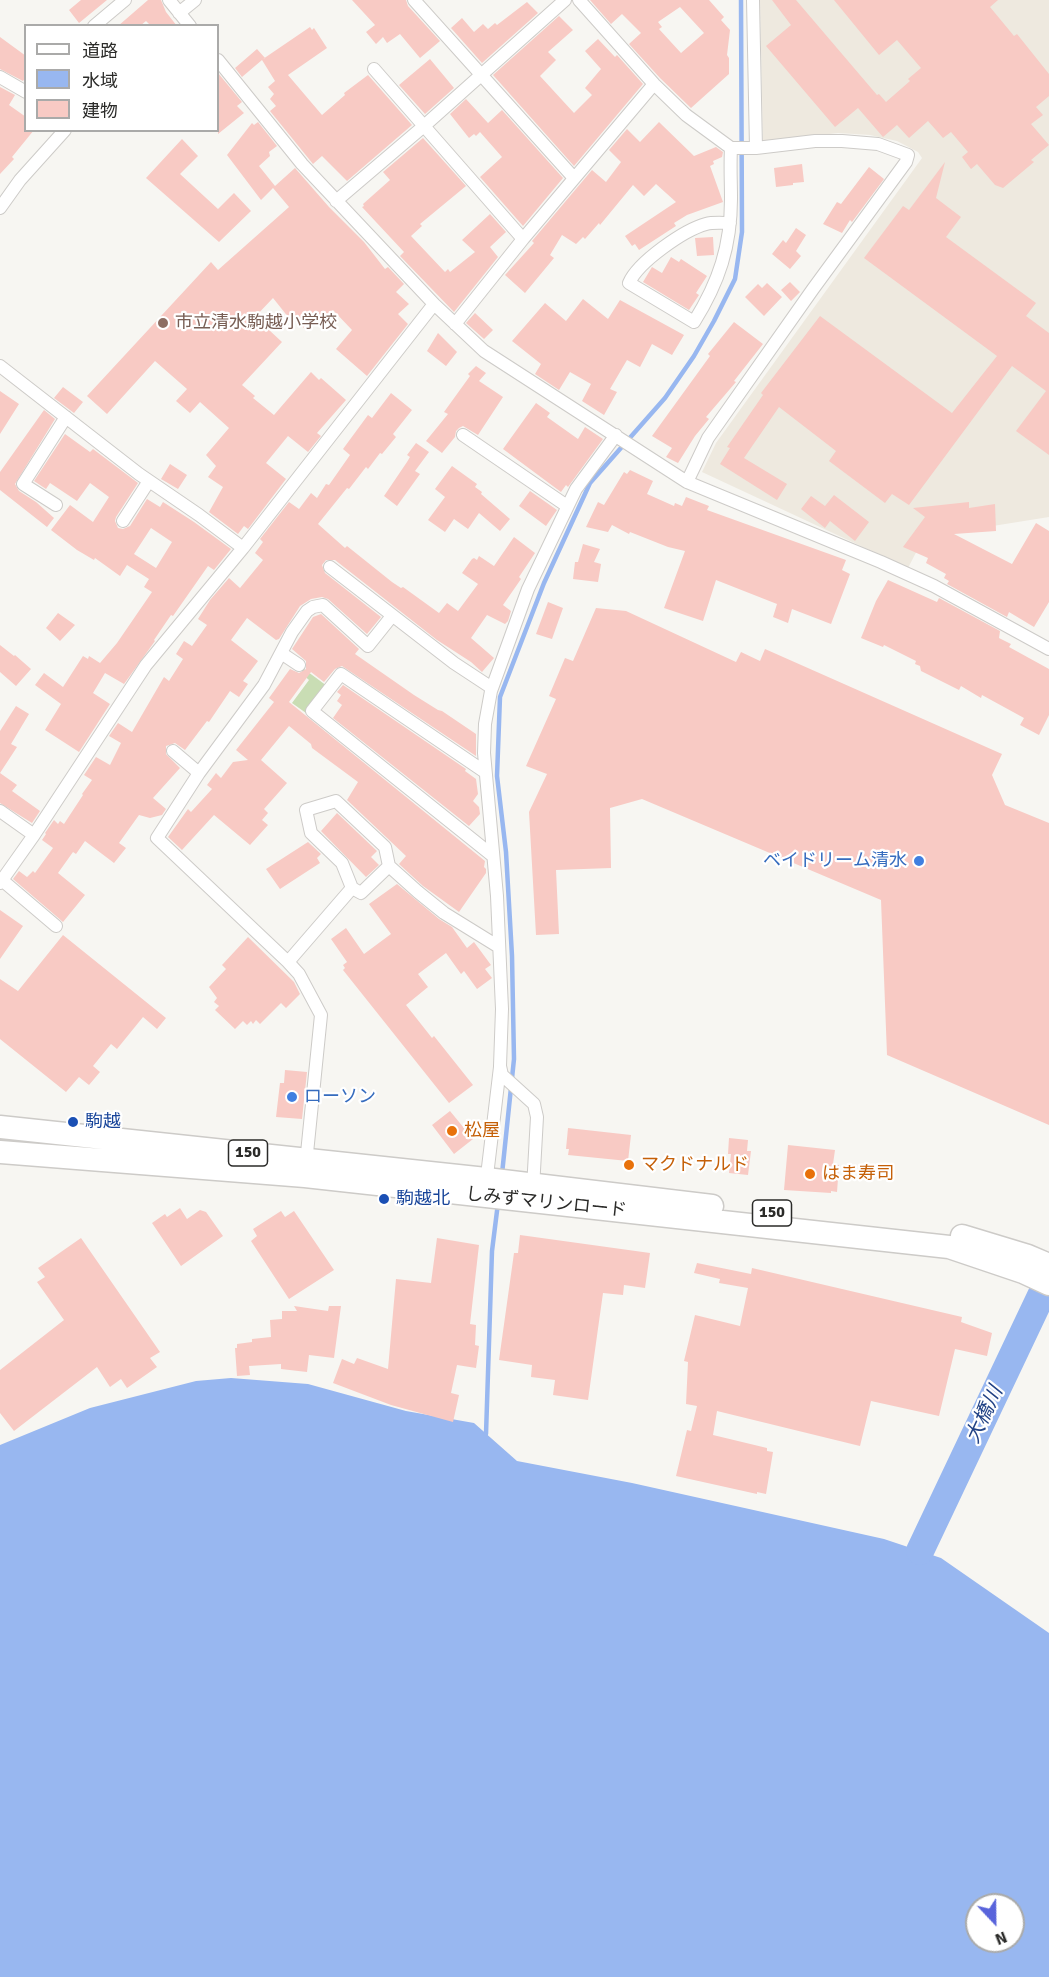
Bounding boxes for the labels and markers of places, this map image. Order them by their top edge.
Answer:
place label: 市立清水駒越小学校 [175,312,337,334]
marker: 市立清水駒越小学校 [156,316,170,330]
place label: ベイドリーム清水 [763,850,907,872]
marker: ベイドリーム清水 [912,854,926,868]
place label: ローソン [304,1086,376,1108]
marker: ローソン [285,1090,299,1104]
place label: 駒越 [85,1111,121,1133]
marker: 駒越 [66,1115,80,1129]
place label: 松屋 [464,1120,500,1142]
marker: 松屋 [445,1124,459,1138]
place label: マクドナルド [641,1154,749,1176]
marker: マクドナルド [622,1158,636,1172]
place label: はま寿司 [822,1163,894,1185]
marker: はま寿司 [803,1167,817,1181]
place label: 駒越北 [396,1188,450,1210]
marker: 駒越北 [377,1192,391,1206]

